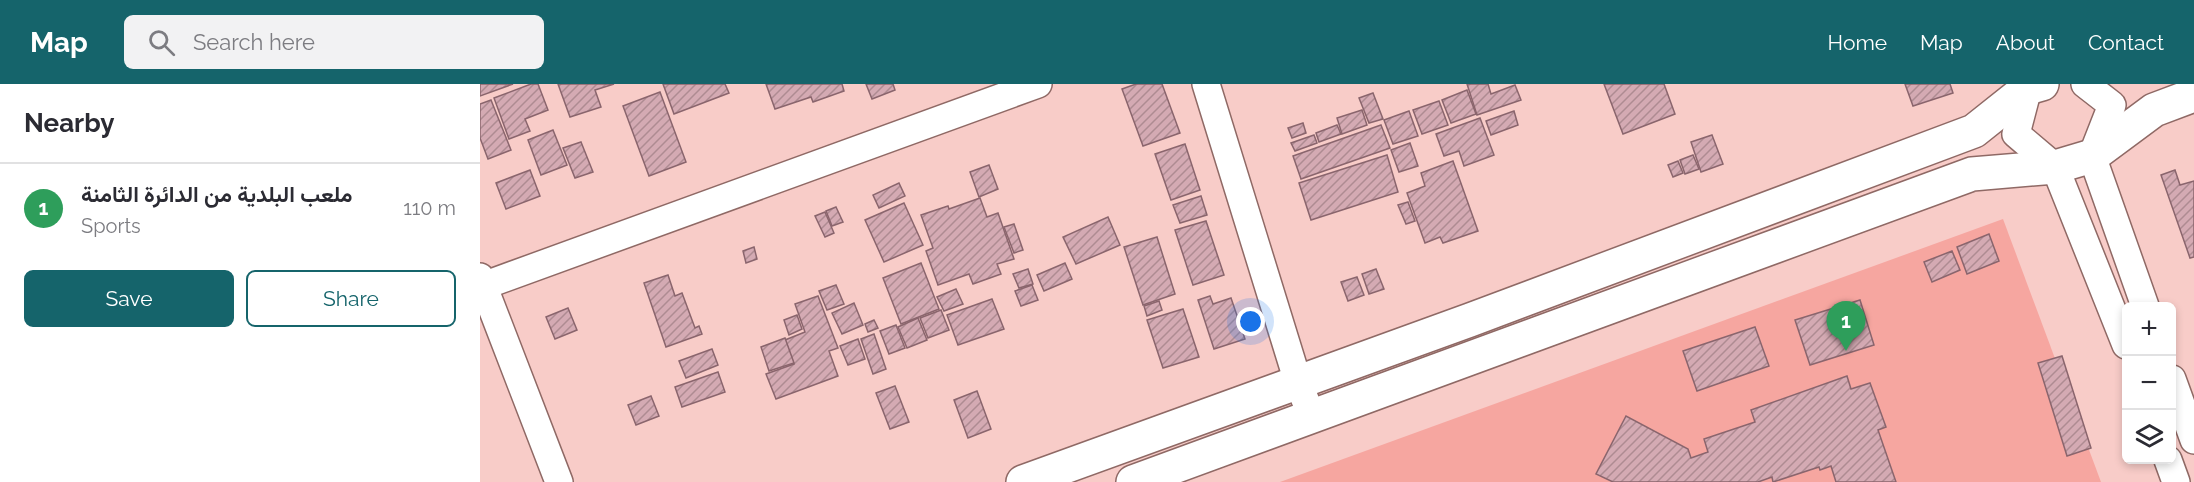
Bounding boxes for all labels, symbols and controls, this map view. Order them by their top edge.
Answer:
search box [124,15,544,69]
text: Map [30,26,88,59]
icon: search [145,26,178,59]
text: Search here [193,29,315,55]
text: Home [1828,30,1887,55]
text: Map [1920,30,1963,55]
text: About [1996,30,2055,55]
text: Contact [2088,30,2164,55]
text: Nearby [24,108,114,138]
text: ملعب البلدية من الدائرة الثامنة [81,181,352,207]
text: 1 [39,196,48,220]
text: 110 m [403,196,456,220]
text: Sports [81,214,141,238]
button: Save [24,270,234,327]
button: Share [246,270,456,327]
pin: 1 [1826,302,1866,351]
map controls [2122,302,2176,464]
button: + [2122,302,2176,356]
your location [1236,307,1265,336]
button: − [2122,356,2176,410]
button: layers [2122,410,2176,464]

